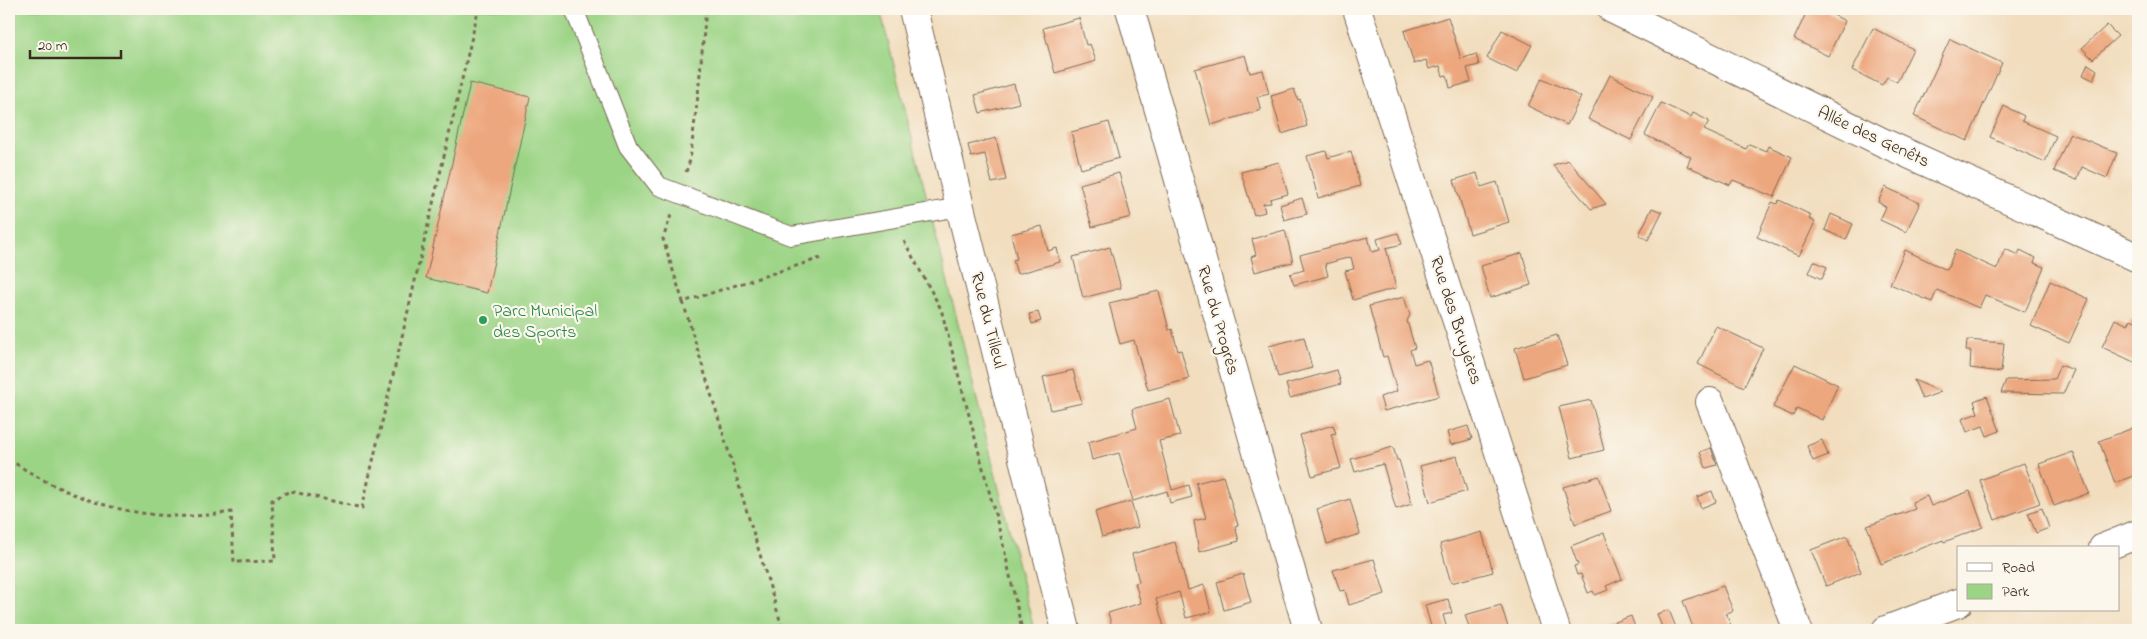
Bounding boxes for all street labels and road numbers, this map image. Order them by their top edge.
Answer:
street label: Allée des Genêts [1813,100,1934,175]
street label: Rue des Bruyères [1422,253,1488,388]
street label: Rue du Progrès [1188,263,1245,379]
street label: Rue du Tilleul [963,270,1012,371]

